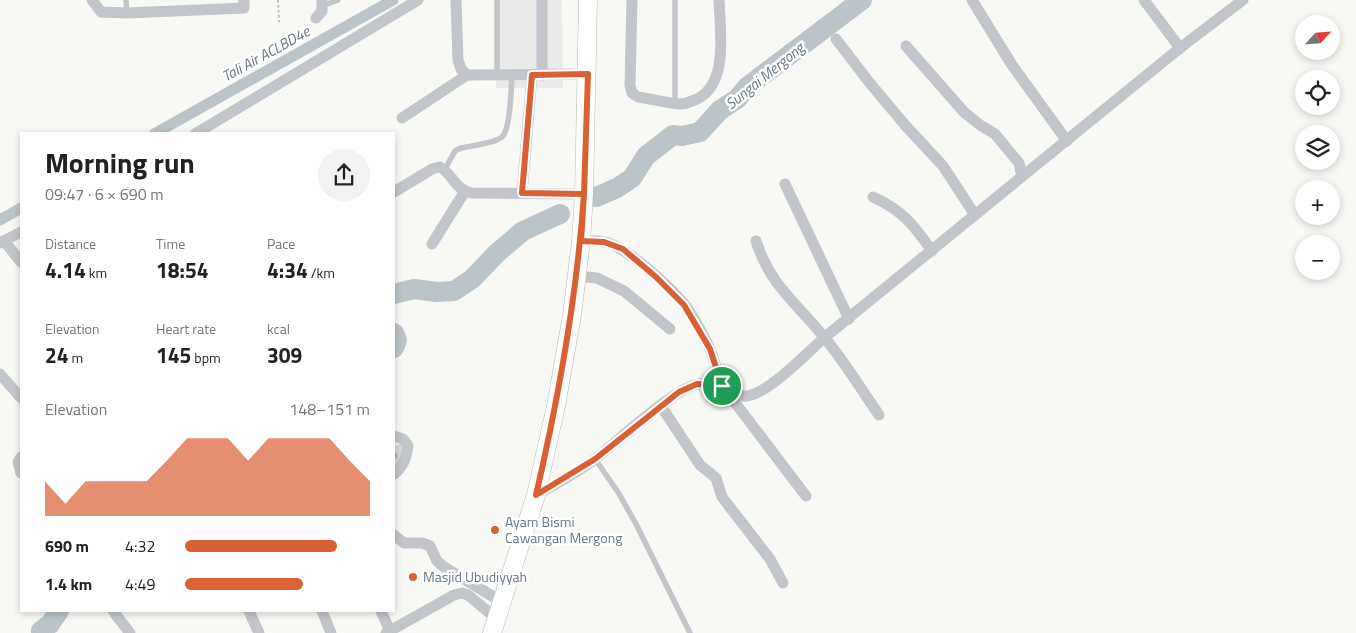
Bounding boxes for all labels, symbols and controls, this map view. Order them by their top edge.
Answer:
north arrow [1295,15,1340,60]
map controls [1295,15,1340,280]
water label: Tali Air ACLBD4e [217,19,315,87]
water label: Sungai Mergong [720,35,811,115]
button: locate [1295,70,1340,115]
button: layers [1295,125,1340,170]
text: Morning run [45,141,195,184]
button: share [318,149,370,201]
button: + [1295,180,1340,225]
text: 09:47 · 6 × 690 m [45,182,164,206]
text: Distance [45,233,96,254]
text: Time [156,233,185,254]
text: Pace [267,233,295,254]
button: − [1295,235,1340,280]
text: 4.14 [45,254,86,286]
text: 18:54 [156,254,208,286]
text: 4:34 [267,254,308,286]
text: km [86,262,107,283]
text: /km [308,262,335,283]
text: Elevation [45,318,99,339]
text: Heart rate [156,318,216,339]
text: kcal [267,318,290,339]
text: 24 [45,339,69,371]
text: 145 [156,339,191,371]
text: 309 [267,339,302,371]
text: m [69,347,83,368]
text: bpm [191,347,221,368]
pin [701,365,743,407]
icon: arrive [708,372,736,400]
text: Elevation [45,397,107,421]
text: 148–151 m [289,397,370,421]
place label: Ayam Bismi Cawangan Mergong [505,511,622,548]
marker: Ayam Bismi Cawangan Mergong [489,524,501,536]
text: 690 m [45,534,89,558]
text: 4:32 [125,534,155,558]
place label: Masjid Ubudiyyah [423,566,527,587]
marker: Masjid Ubudiyyah [407,571,419,583]
text: 1.4 km [45,572,92,596]
text: 4:49 [125,572,155,596]

